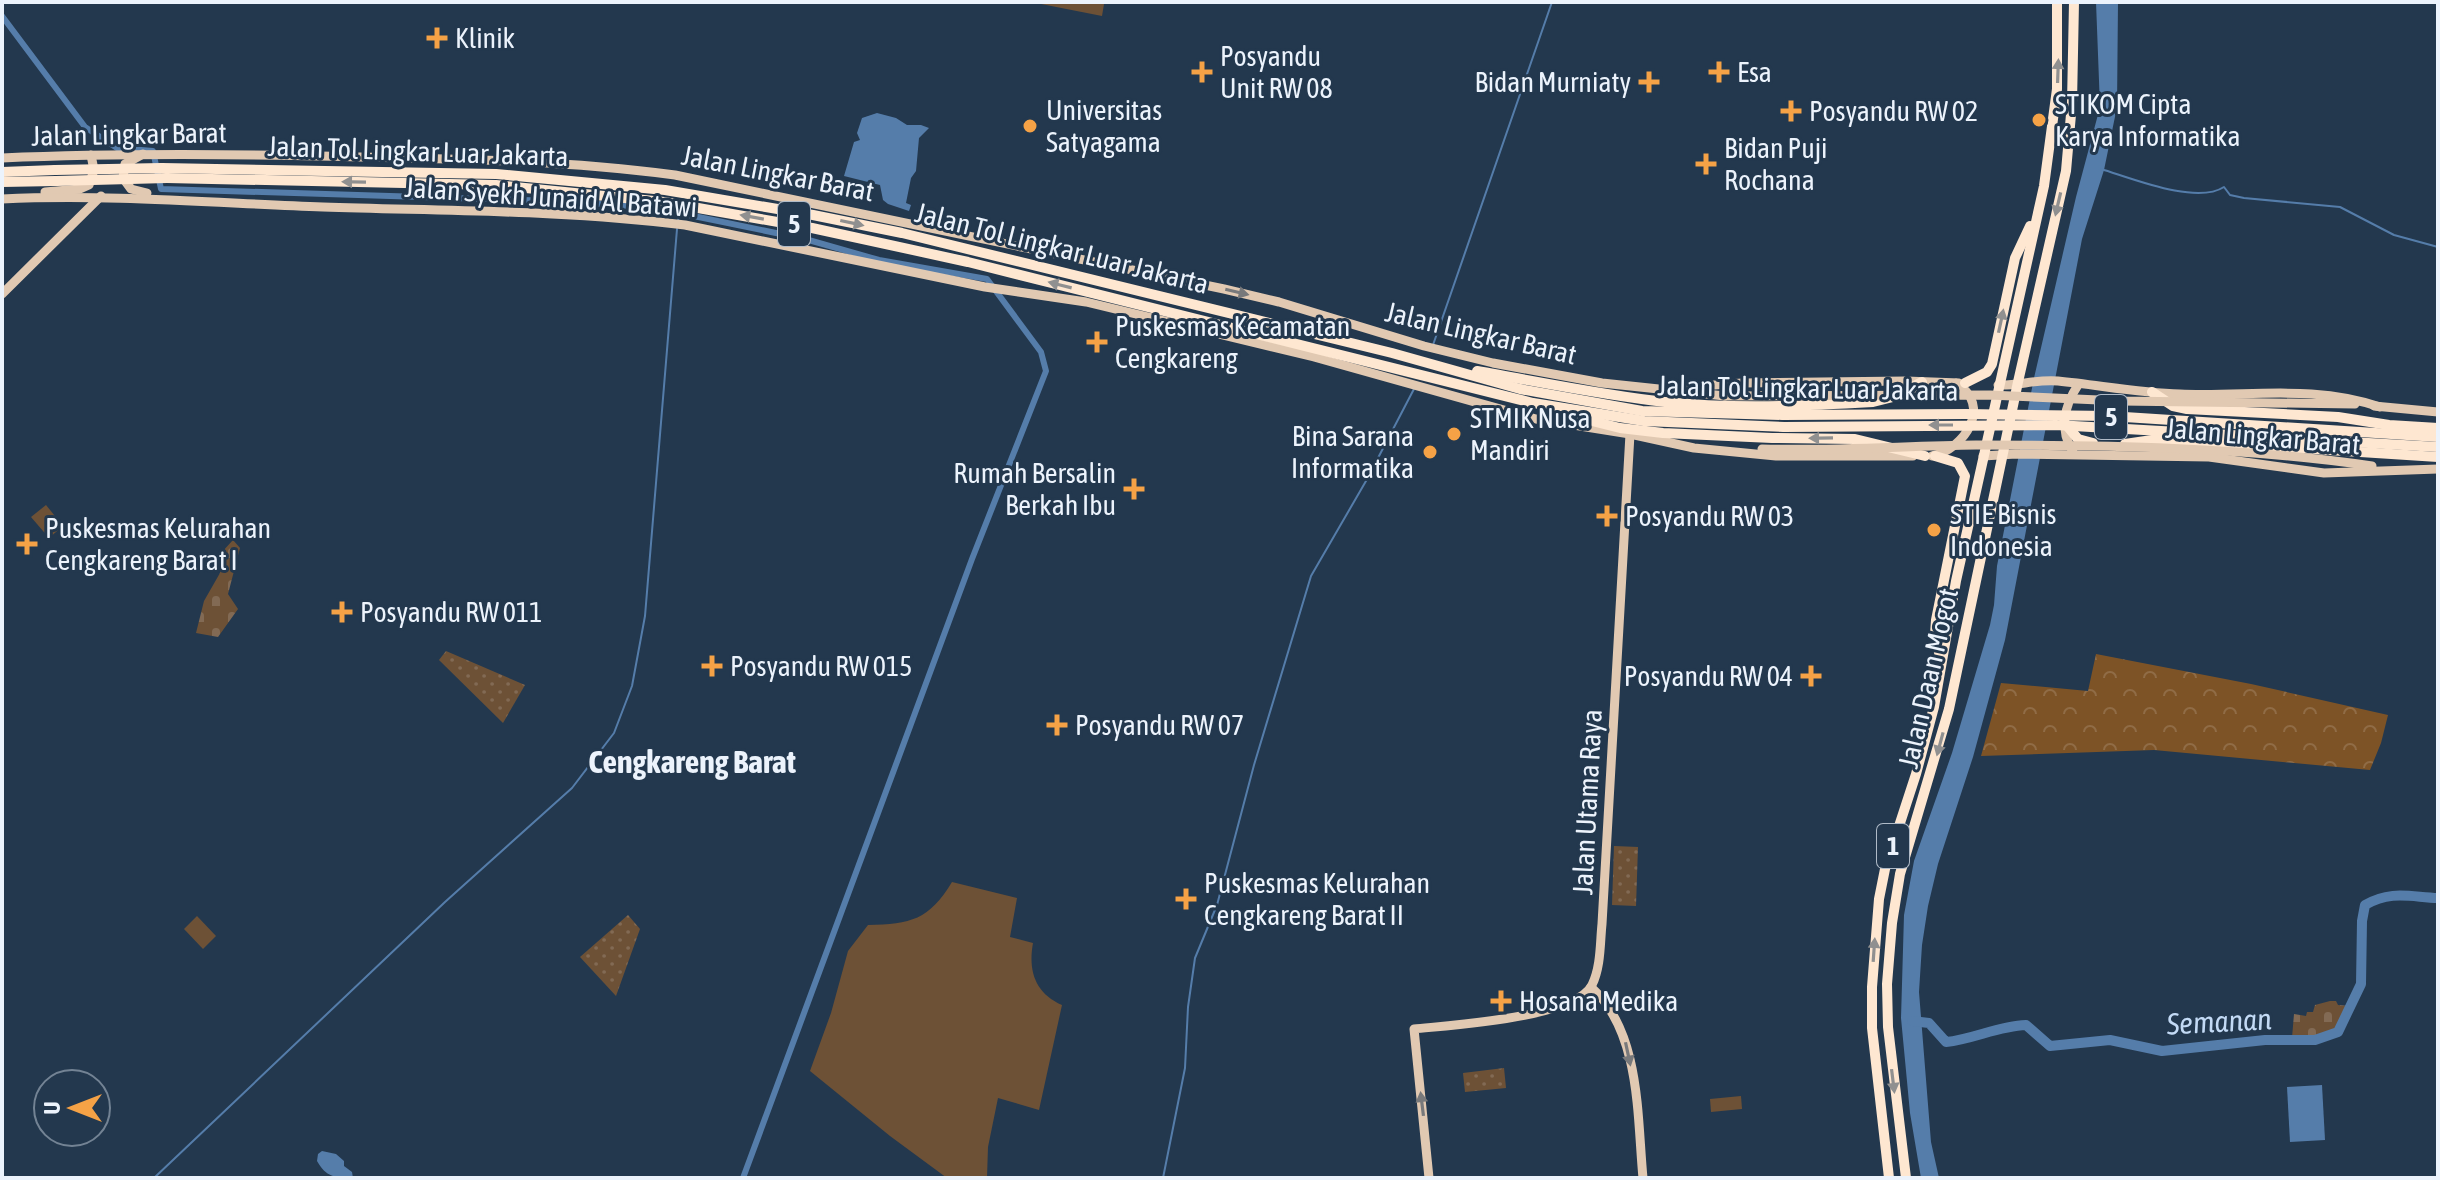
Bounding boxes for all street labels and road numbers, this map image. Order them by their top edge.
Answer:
street label: Jalan Lingkar Barat [31,116,227,152]
street label: Jalan Tol Lingkar Luar Jakarta [267,130,569,172]
street label: Jalan Lingkar Barat [679,139,877,207]
street label: Jalan Syekh Junaid Al Batawi [404,171,698,223]
street label: Jalan Tol Lingkar Luar Jakarta [912,196,1212,300]
road number: 5 [778,202,810,246]
street label: Jalan Lingkar Barat [1382,295,1580,371]
street label: Jalan Tol Lingkar Luar Jakarta [1657,369,1959,407]
road number: 5 [2095,395,2127,439]
street label: Jalan Lingkar Barat [2164,412,2362,460]
street label: Jalan Daan Mogot [1892,585,1964,771]
street label: Jalan Utama Raya [1566,708,1608,896]
road number: 1 [1877,824,1909,868]

